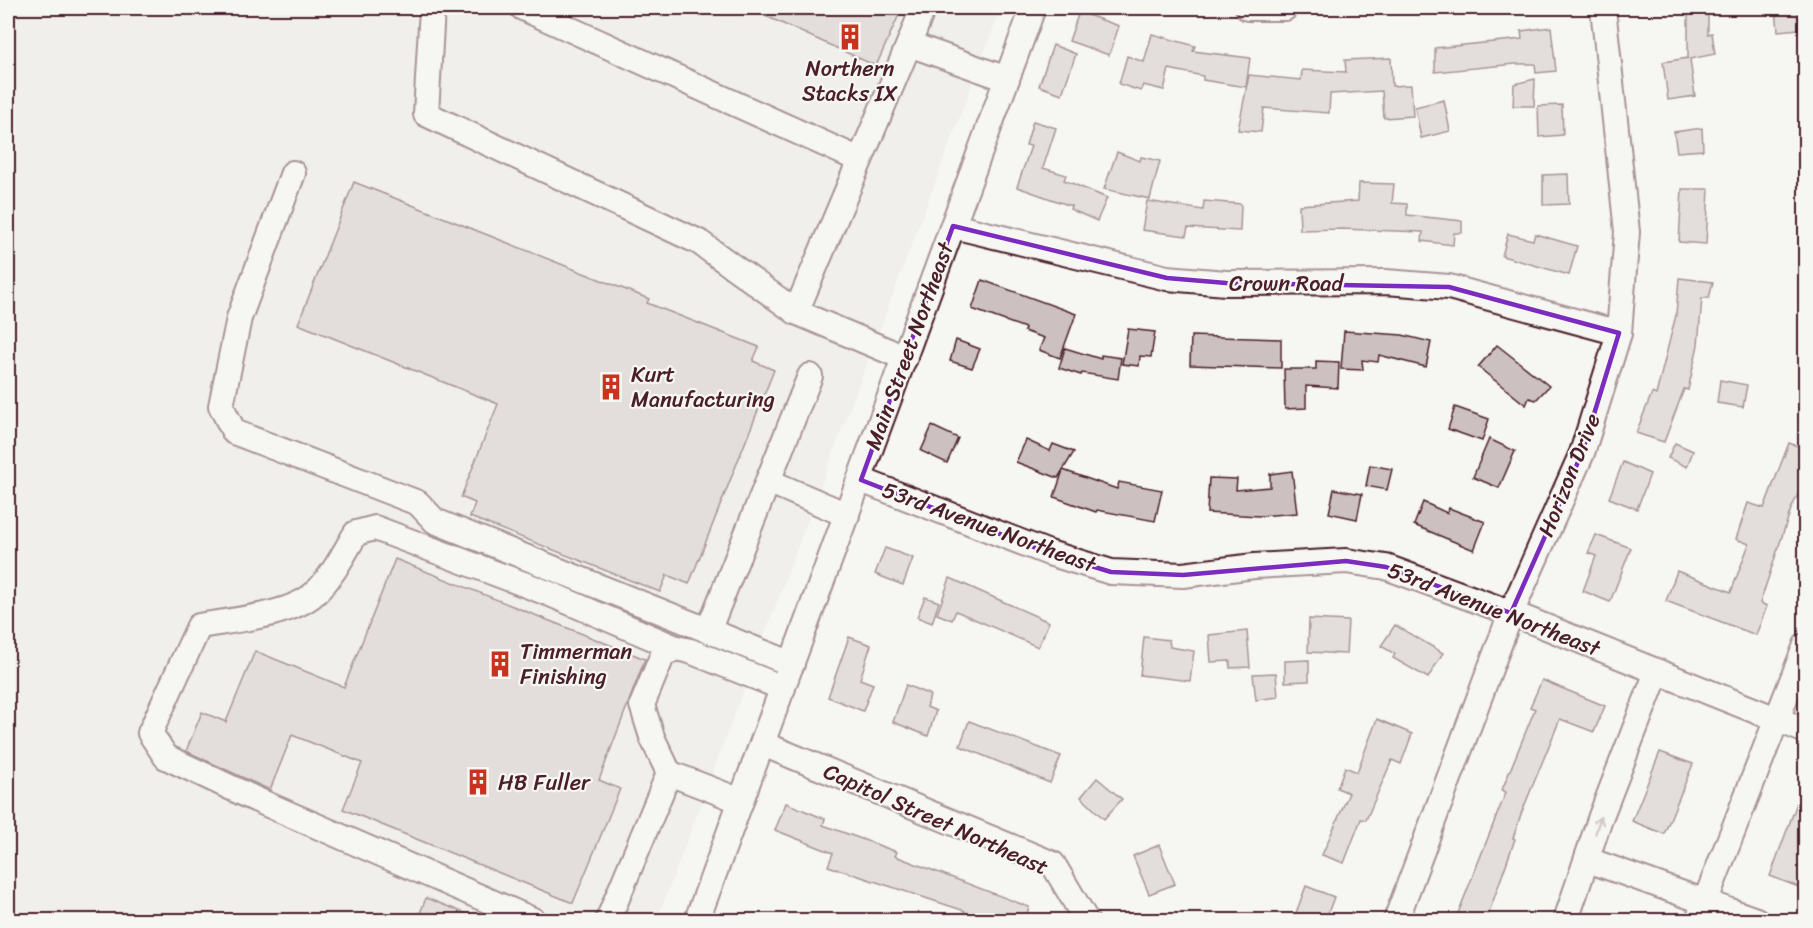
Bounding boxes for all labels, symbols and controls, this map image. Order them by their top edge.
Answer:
building icon: Northern Stacks IX [835,22,865,52]
place label: Northern Stacks IX [802,49,898,113]
street label: Main Street Northeast [853,235,965,455]
street label: Crown Road [1229,264,1344,303]
place label: Kurt Manufacturing [631,355,775,419]
building icon: Kurt Manufacturing [596,372,626,402]
street label: Horizon Drive [1526,407,1612,543]
street label: 53rd Avenue Northeast [877,470,1102,584]
street label: 53rd Avenue Northeast [1382,550,1607,668]
place label: Timmerman Finishing [520,632,632,696]
building icon: Timmerman Finishing [485,649,515,679]
street label: Capitol Street Northeast [817,752,1055,886]
place label: HB Fuller [498,763,591,802]
building icon: HB Fuller [463,767,493,797]
one-way arrow [1593,816,1604,835]

